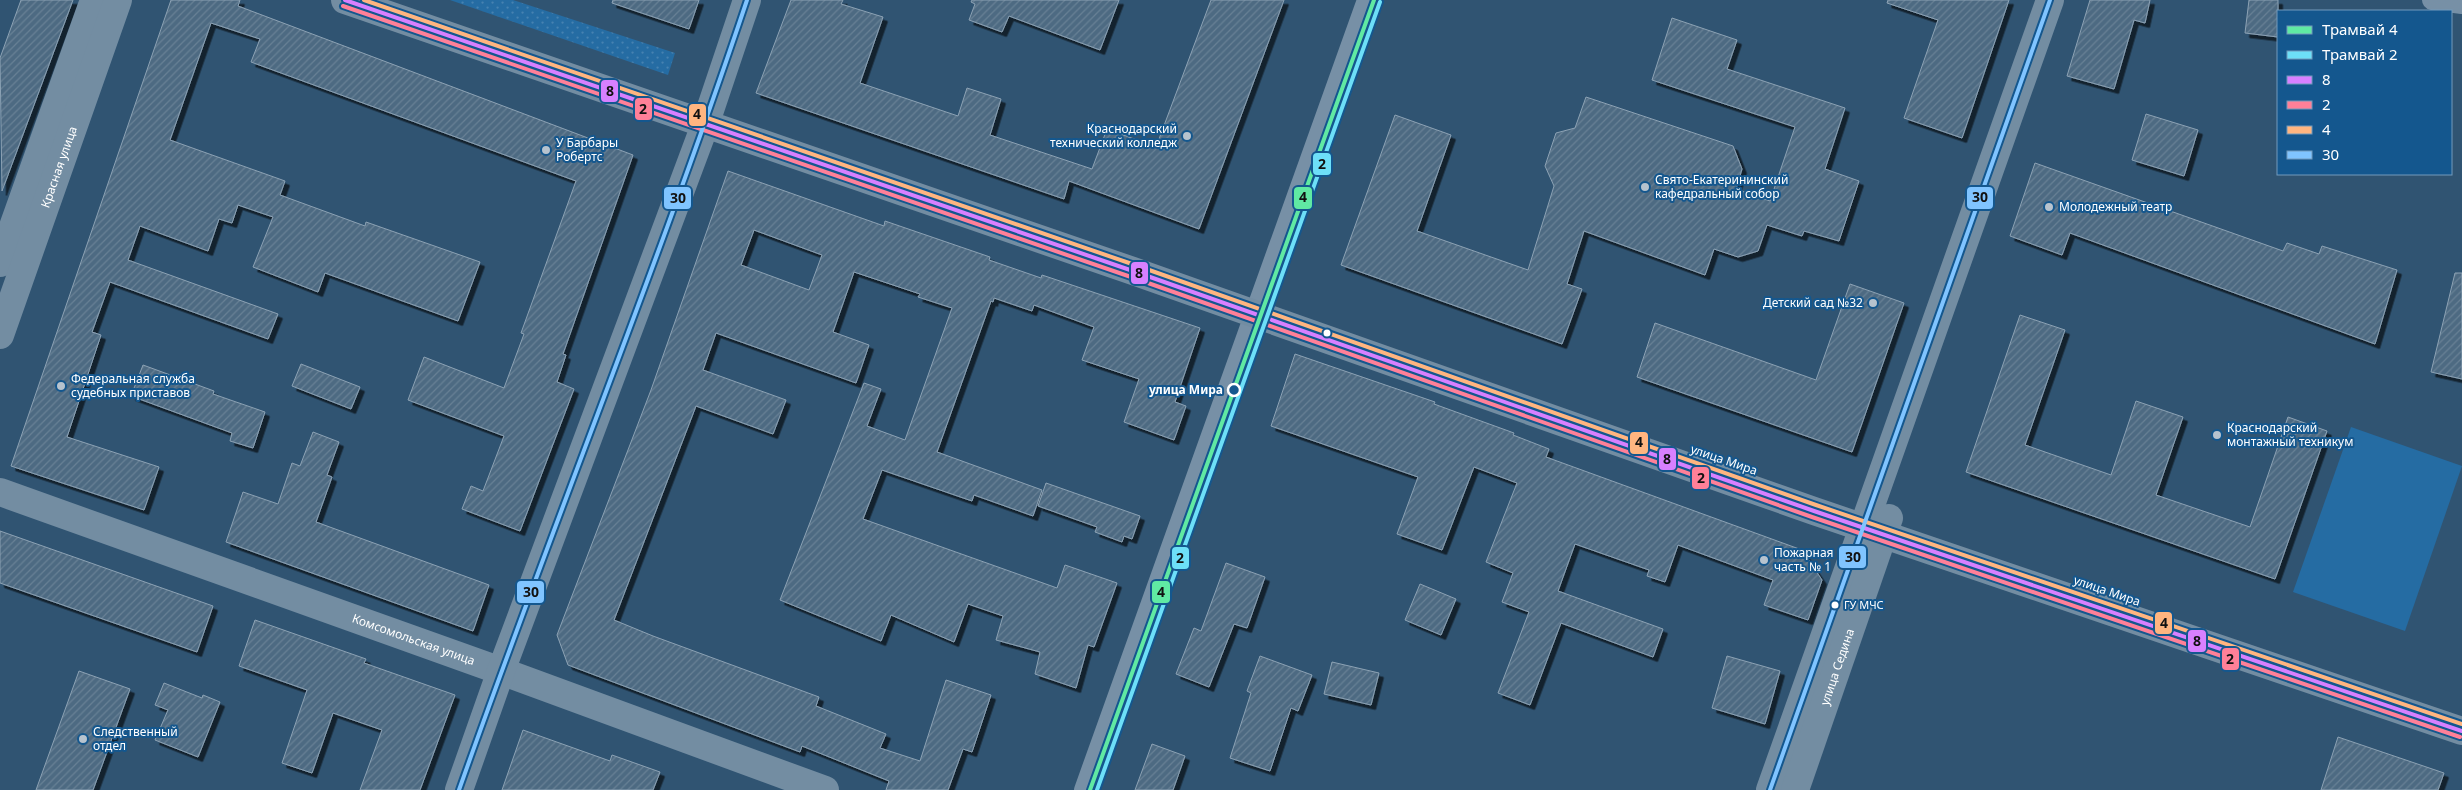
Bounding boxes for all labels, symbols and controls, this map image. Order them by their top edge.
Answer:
legend [2277,10,2452,175]
text: Трамвай 4 [2322,19,2398,39]
text: Трамвай 2 [2322,44,2397,64]
text: 8 [2322,69,2331,89]
line badge: 8 [600,79,619,103]
text: 8 [606,81,614,100]
text: 2 [2322,94,2331,114]
line badge: 2 [634,97,653,121]
text: 2 [639,99,647,118]
line badge: 4 [688,103,707,127]
text: 4 [693,104,701,123]
text: 4 [2322,119,2331,139]
place label: Краснодарский технический колледж [1050,120,1178,151]
street label: Красная улица [36,124,81,210]
marker: Краснодарский технический колледж [1181,130,1193,142]
place label: У Барбары Робертс [556,134,618,165]
marker: У Барбары Робертс [540,144,552,156]
text: 30 [2322,144,2339,164]
line badge: 2 [1312,152,1332,176]
text: 2 [1318,154,1326,173]
place label: Свято-Екатерининский кафедральный собор [1655,171,1788,202]
marker: Свято-Екатерининский кафедральный собор [1639,181,1651,193]
line badge: 30 [663,186,692,210]
line badge: 4 [1293,186,1313,210]
line badge: 30 [1966,186,1994,210]
text: 4 [1299,187,1307,206]
text: 30 [1972,187,1988,206]
text: 30 [670,188,686,207]
place label: Молодежный театр [2059,198,2172,215]
marker: Молодежный театр [2043,201,2055,213]
line badge: 8 [1130,261,1149,285]
text: 8 [1135,263,1143,282]
place label: Детский сад №32 [1763,294,1863,311]
marker: Детский сад №32 [1867,297,1879,309]
unlabelled marker [1322,328,1332,338]
place label: Федеральная служба судебных приставов [71,370,195,401]
marker: Федеральная служба судебных приставов [55,380,67,392]
place label: улица Мира [1148,381,1223,398]
marker: улица Мира [1227,383,1241,397]
place label: Краснодарский монтажный техникум [2227,419,2353,450]
marker: Краснодарский монтажный техникум [2211,429,2223,441]
line badge: 4 [1629,431,1649,455]
text: 4 [1635,432,1643,451]
street label: улица Мира [1689,440,1760,479]
line badge: 8 [1658,447,1677,471]
text: 8 [1663,449,1671,468]
line badge: 2 [1691,466,1710,490]
text: 2 [1697,468,1705,487]
place label: Пожарная часть № 1 [1774,544,1834,575]
line badge: 30 [1838,545,1867,569]
line badge: 2 [1171,546,1190,570]
text: 30 [1845,547,1861,566]
text: 2 [1176,548,1184,567]
marker: Пожарная часть № 1 [1758,554,1770,566]
street label: улица Мира [2072,571,2143,610]
line badge: 30 [516,580,545,604]
line badge: 4 [1151,580,1171,604]
text: 30 [523,582,539,601]
text: 4 [1157,582,1165,601]
place label: ГУ МЧС [1844,597,1884,612]
marker: ГУ МЧС [1830,600,1840,610]
street label: Комсомольская улица [350,609,477,669]
line badge: 4 [2154,611,2173,635]
text: 4 [2160,613,2168,632]
street label: улица Седина [1816,626,1858,708]
line badge: 8 [2187,629,2207,653]
text: 8 [2193,631,2201,650]
line badge: 2 [2221,647,2240,671]
text: 2 [2226,649,2234,668]
place label: Следственный отдел [93,723,178,754]
marker: Следственный отдел [77,733,89,745]

